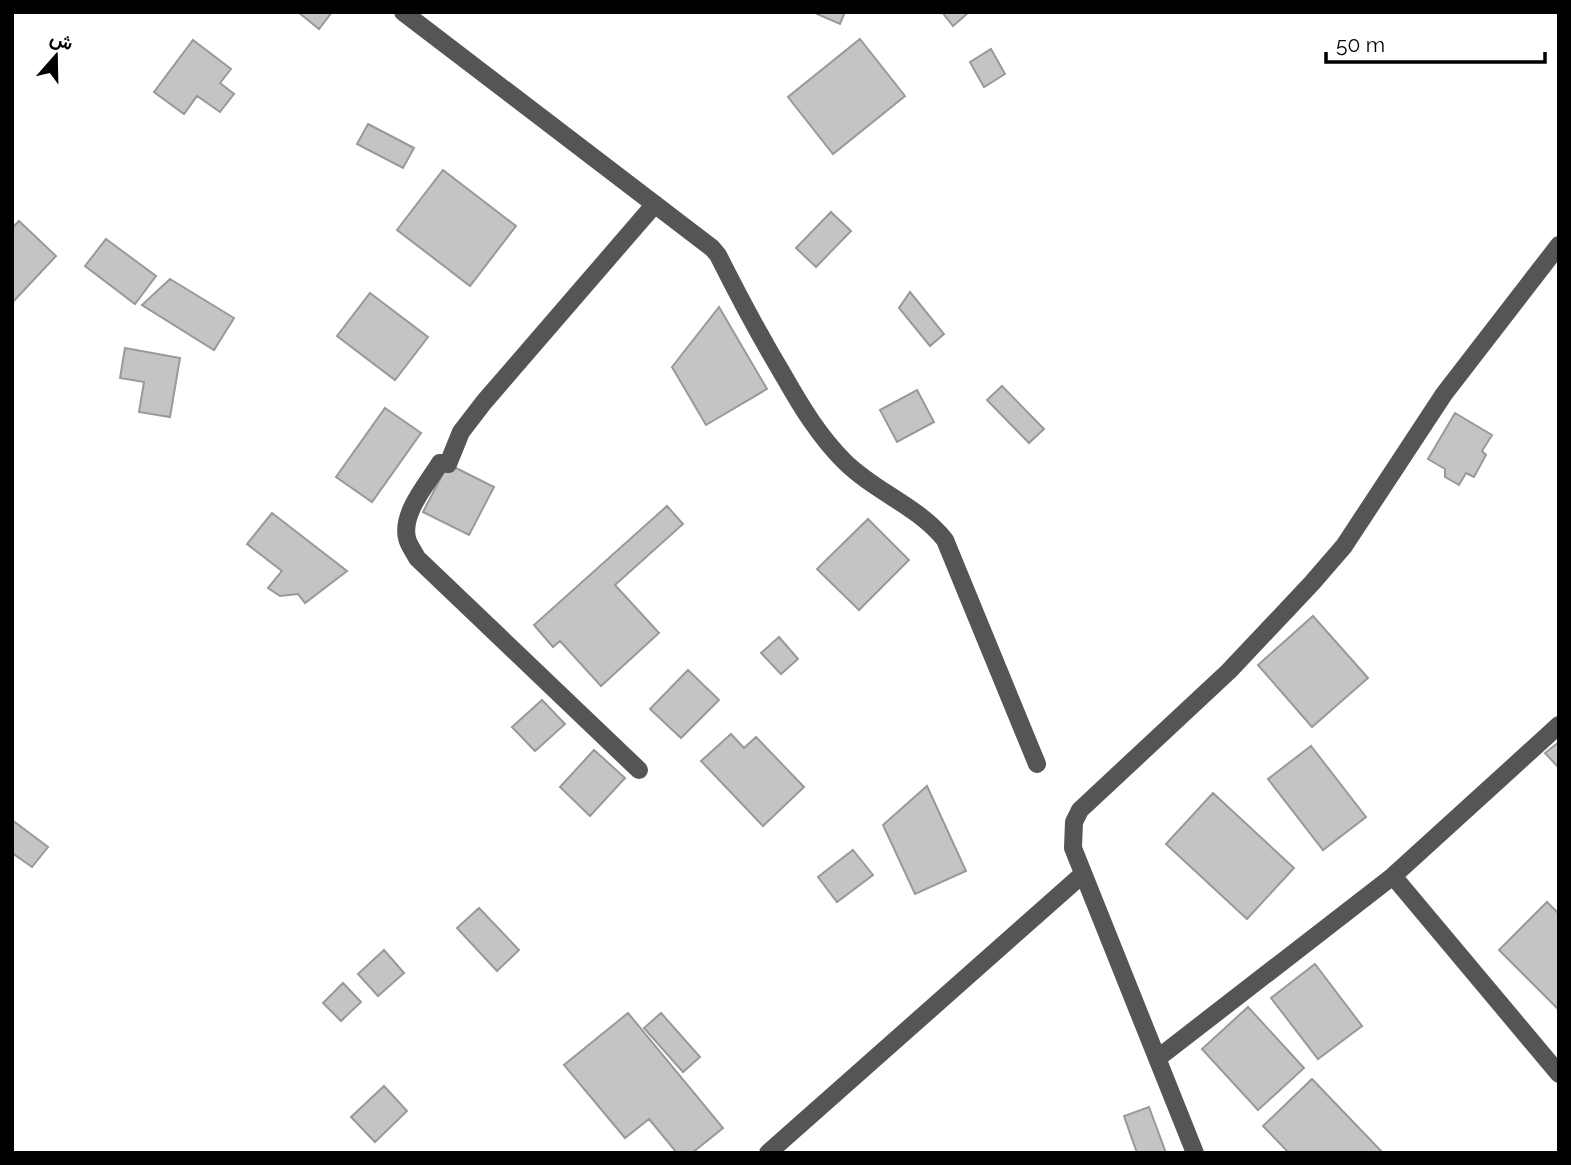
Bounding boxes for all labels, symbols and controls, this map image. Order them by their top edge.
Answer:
north arrow [21,21,91,91]
scale bar [1326,21,1545,65]
text: ش [47,26,76,55]
text: 50 m [1336,32,1385,57]

